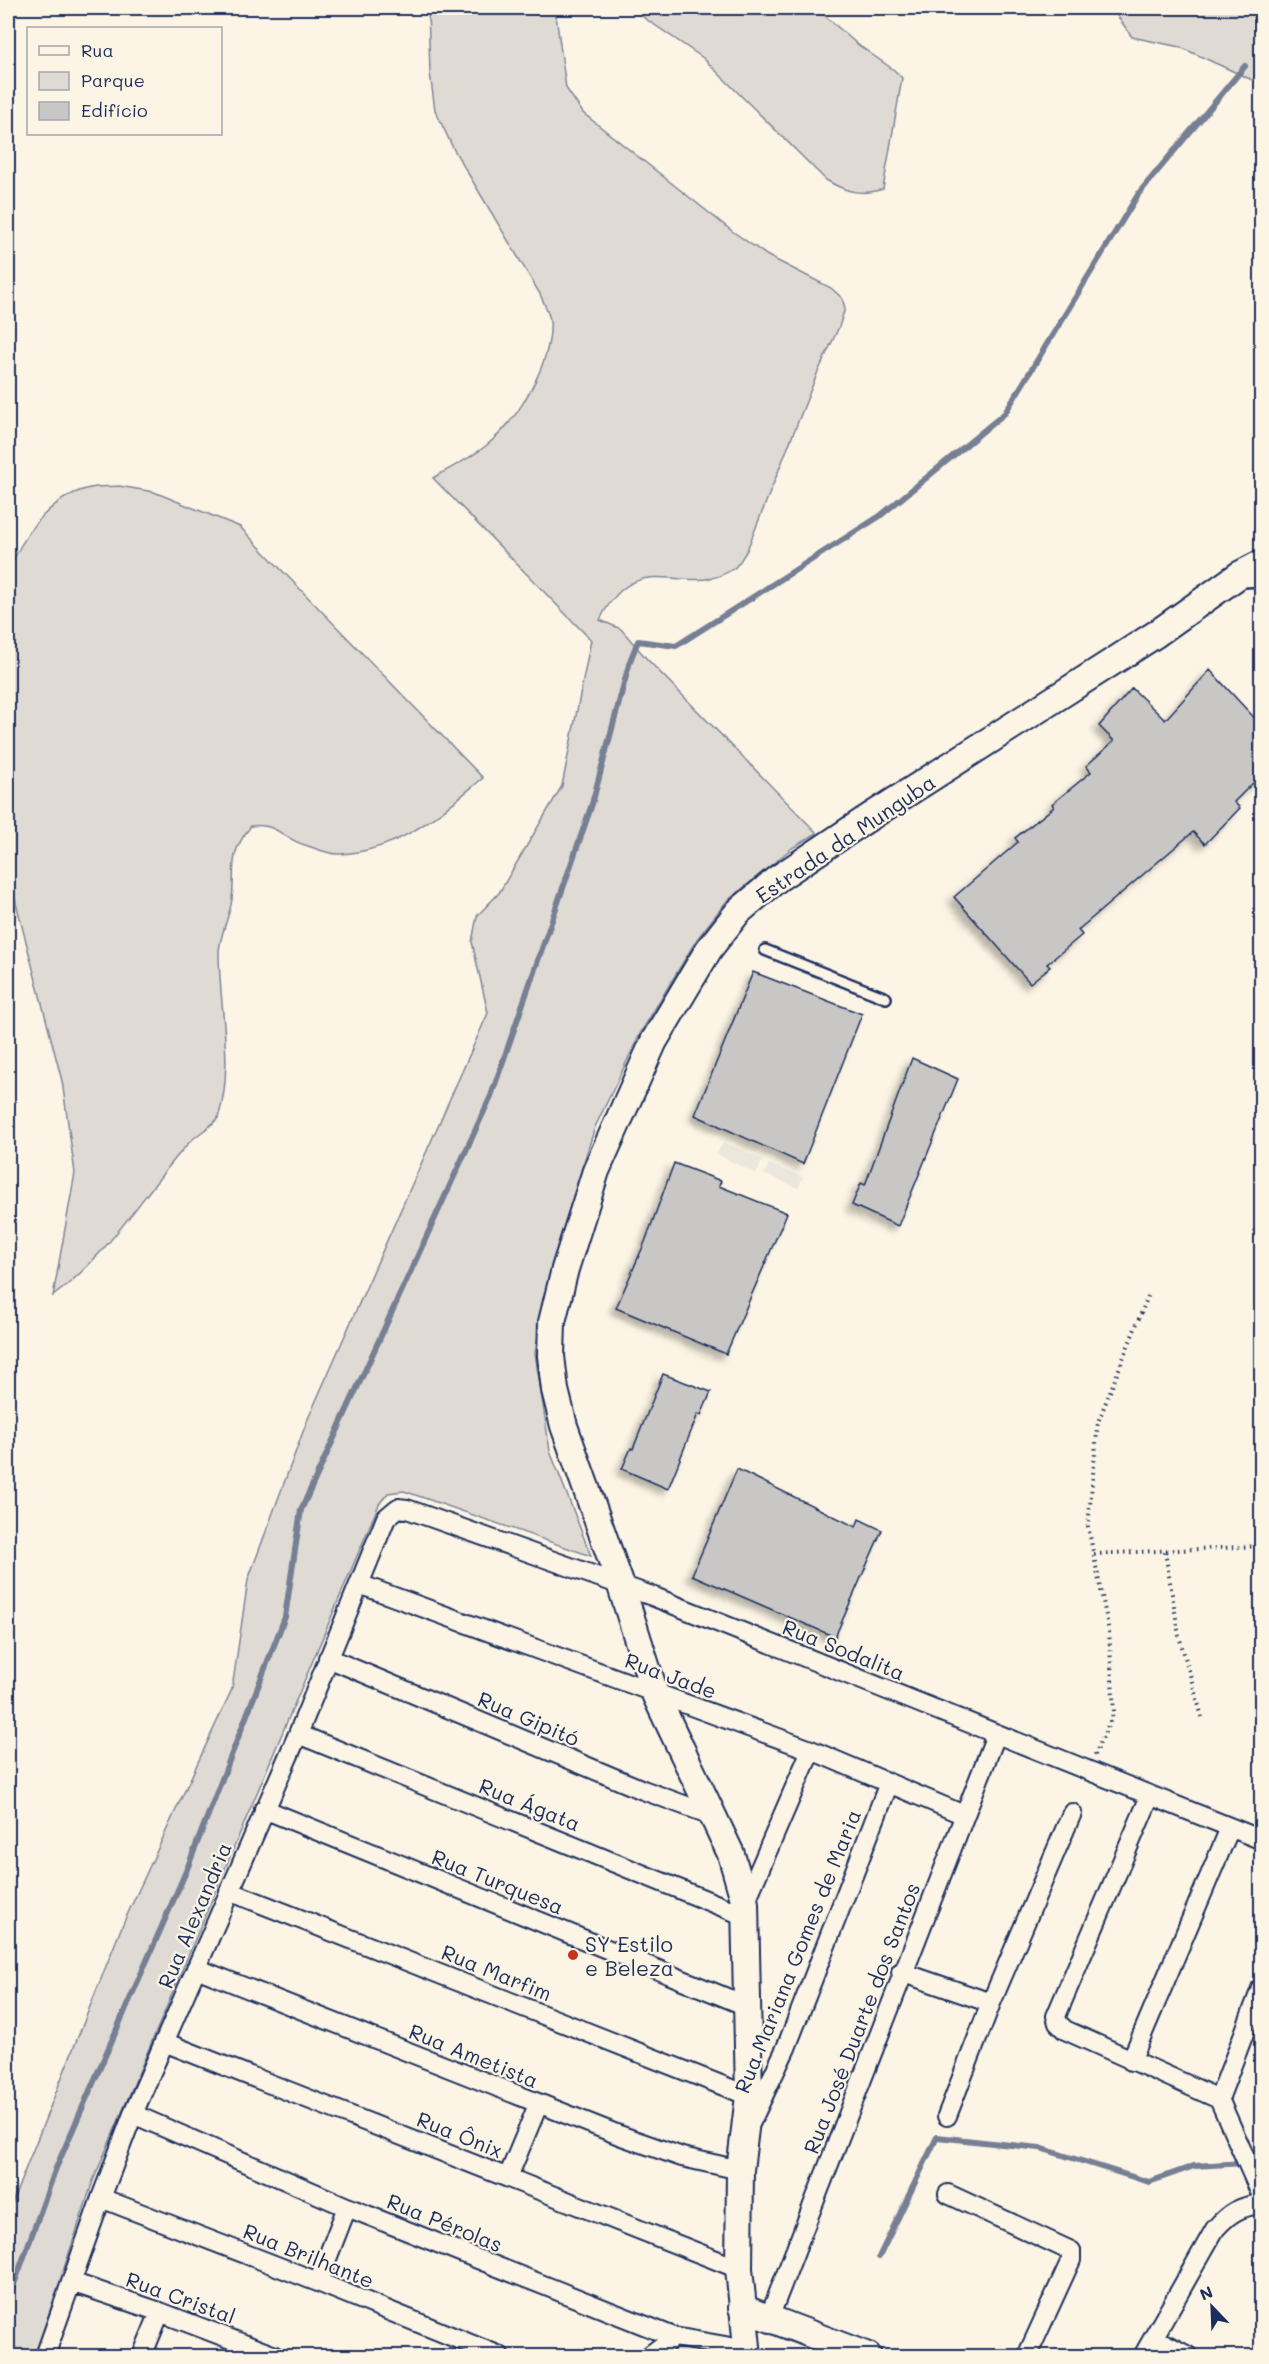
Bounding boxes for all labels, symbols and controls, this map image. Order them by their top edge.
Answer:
legend [27,27,222,135]
text: Rua [81,38,114,62]
text: Parque [81,68,145,92]
text: Edifício [81,98,148,122]
street label: Estrada da Munguba [750,768,940,908]
street label: Rua Sodalita [779,1612,909,1686]
street label: Rua Jade [621,1646,721,1704]
street label: Rua Gipitó [474,1685,584,1751]
street label: Rua Ágata [475,1771,585,1837]
street label: Rua Mariana Gomes de Maria [728,1805,866,2097]
street label: Rua Alexandria [151,1838,237,1992]
street label: Rua Turquesa [428,1842,568,1920]
street label: Rua José Duarte dos Santos [797,1879,925,2157]
place label: SY Estilo e Beleza [585,1930,674,1981]
street label: Rua Marfim [438,1938,556,2006]
marker: SY Estilo e Beleza [566,1948,580,1962]
street label: Rua Ametista [405,2017,543,2093]
street label: Rua Ônix [413,2105,507,2163]
street label: Rua Pérolas [383,2187,507,2257]
street label: Rua Brilhante [240,2216,378,2294]
street label: Rua Cristal [123,2265,239,2329]
north arrow [1182,2277,1242,2337]
text: N [1196,2281,1216,2305]

